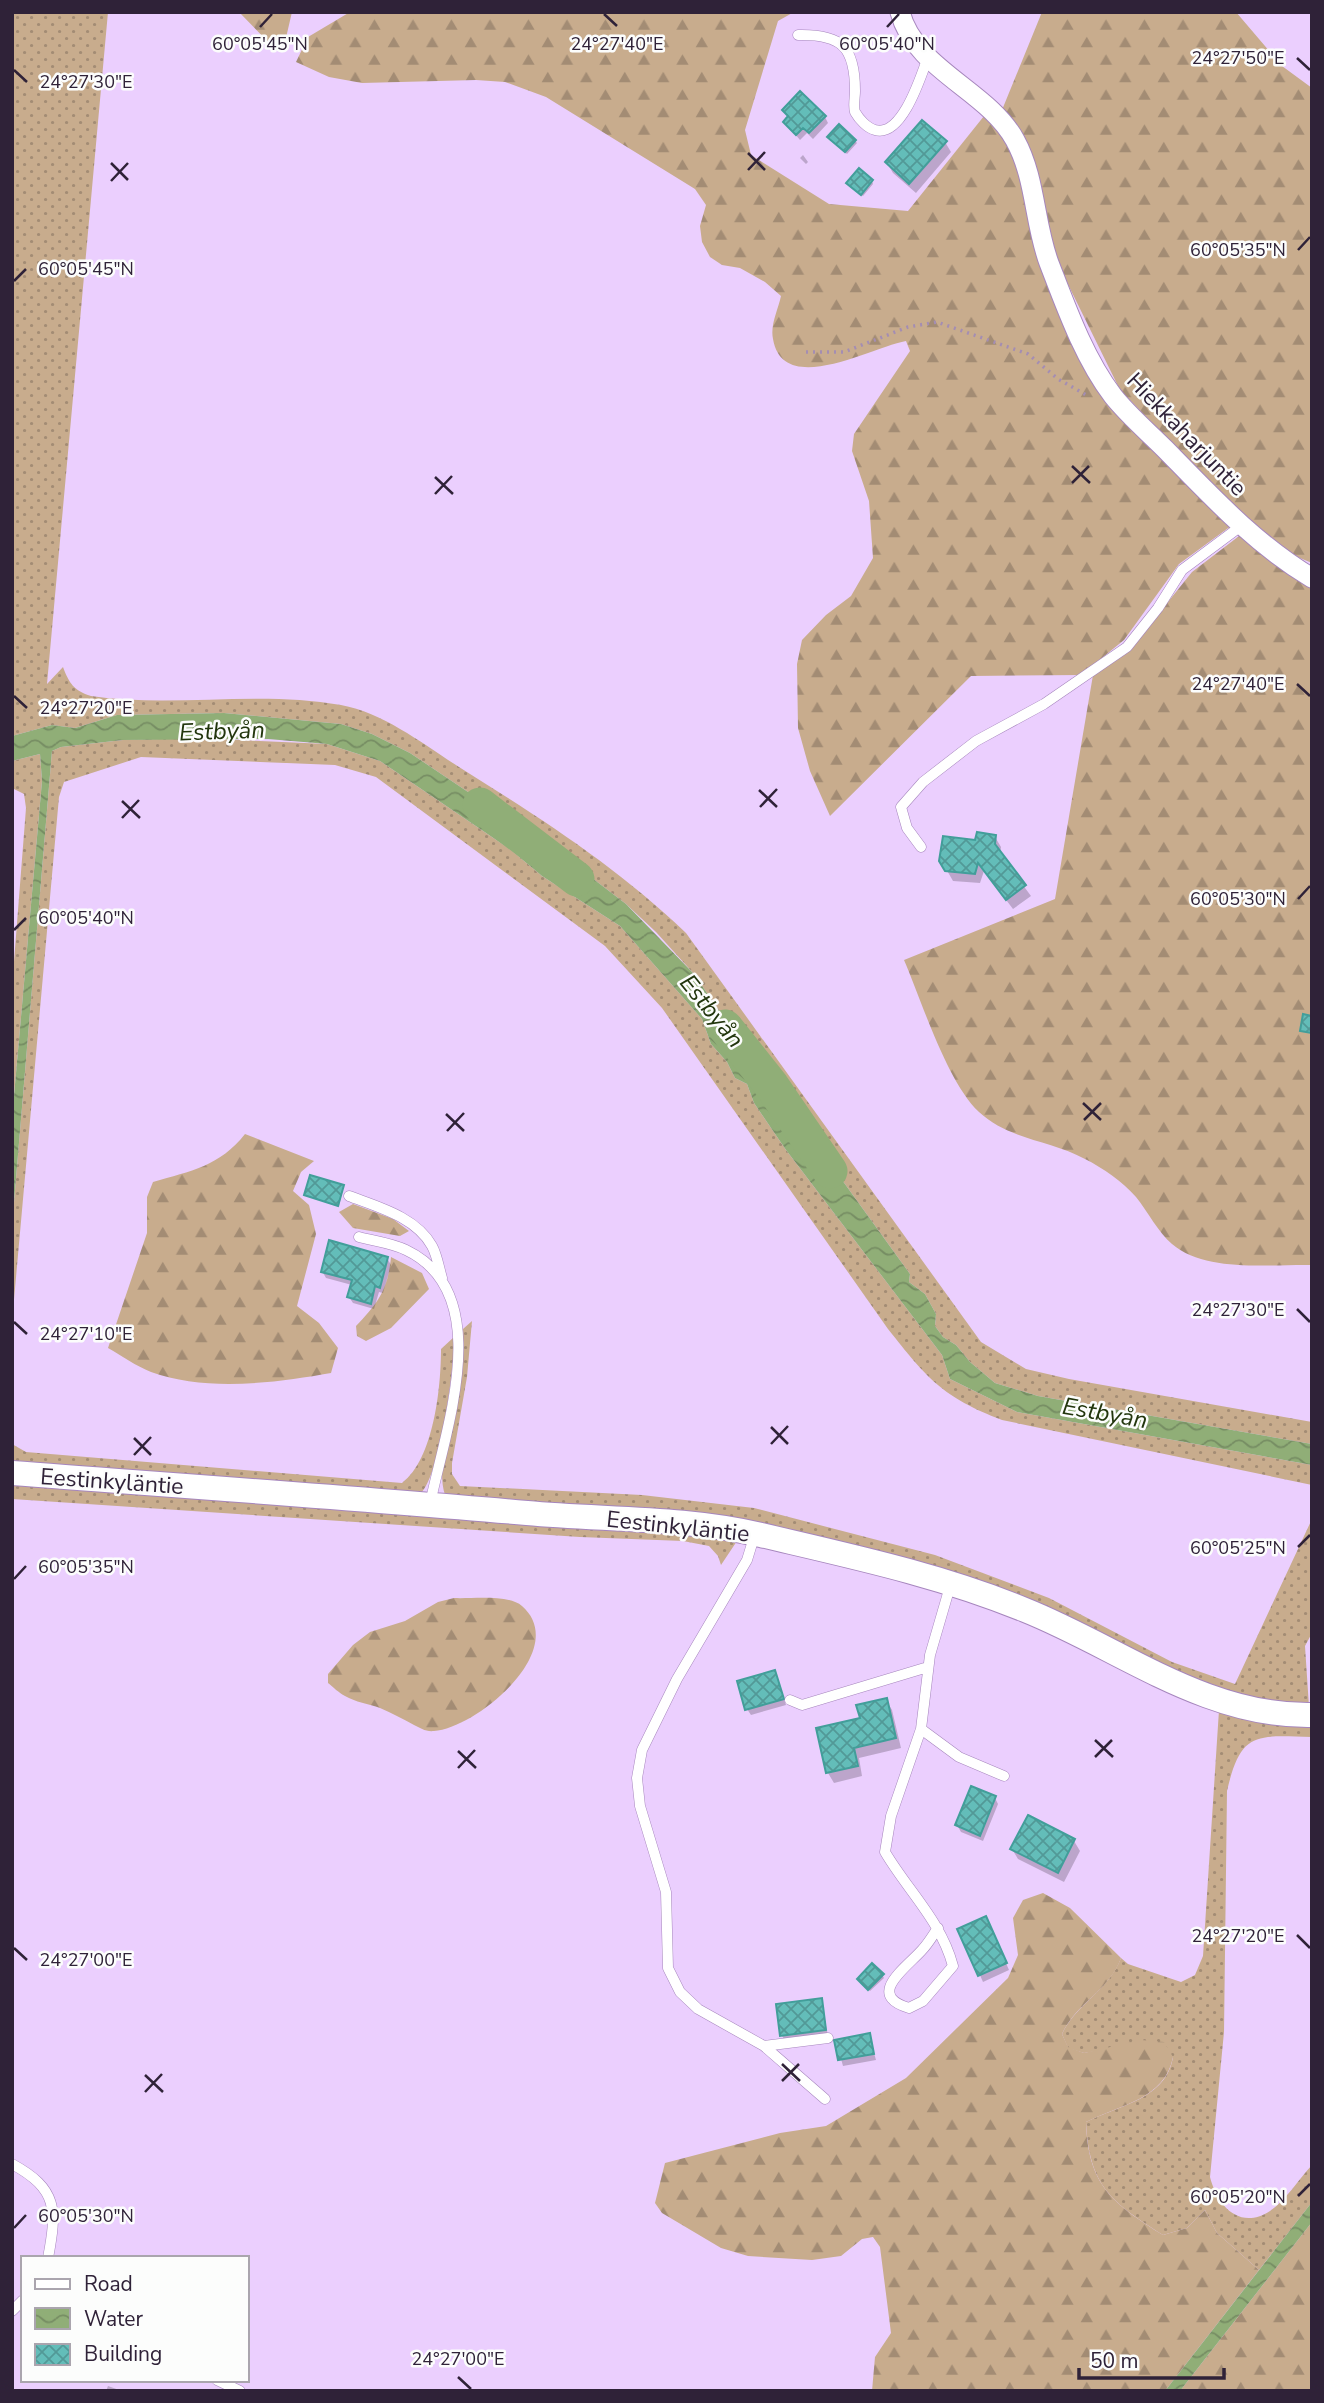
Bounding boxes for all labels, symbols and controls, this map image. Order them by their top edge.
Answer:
text: 60°05'45"N [212,32,308,56]
text: 24°27'40"E [571,32,664,56]
text: 60°05'40"N [839,32,935,56]
text: 24°27'50"E [1192,46,1285,70]
text: 24°27'30"E [40,70,133,94]
text: 60°05'35"N [1190,238,1286,262]
text: 60°05'45"N [38,257,134,281]
street label: Hiekkaharjuntie [1120,366,1254,503]
text: 24°27'40"E [1192,672,1285,696]
text: 24°27'20"E [40,696,133,720]
water label: Estbyån [179,714,265,748]
text: 60°05'30"N [1190,887,1286,911]
text: 60°05'40"N [38,906,134,930]
water label: Estbyån [673,968,751,1054]
text: 24°27'30"E [1192,1298,1285,1322]
text: 24°27'10"E [40,1322,133,1346]
water label: Estbyån [1060,1390,1150,1436]
street label: Eestinkyläntie [39,1461,185,1502]
street label: Eestinkyläntie [605,1504,751,1549]
text: 60°05'25"N [1190,1536,1286,1560]
text: 60°05'35"N [38,1555,134,1579]
text: 24°27'20"E [1192,1924,1285,1948]
text: 24°27'00"E [40,1948,133,1972]
text: 60°05'20"N [1190,2185,1286,2209]
text: 60°05'30"N [38,2204,134,2228]
legend [21,2256,248,2382]
text: Road [84,2270,133,2298]
text: Water [84,2305,143,2333]
scale bar [1079,2336,1224,2380]
text: Building [84,2340,162,2368]
text: 24°27'00"E [412,2347,505,2371]
text: 50 m [1090,2347,1139,2375]

